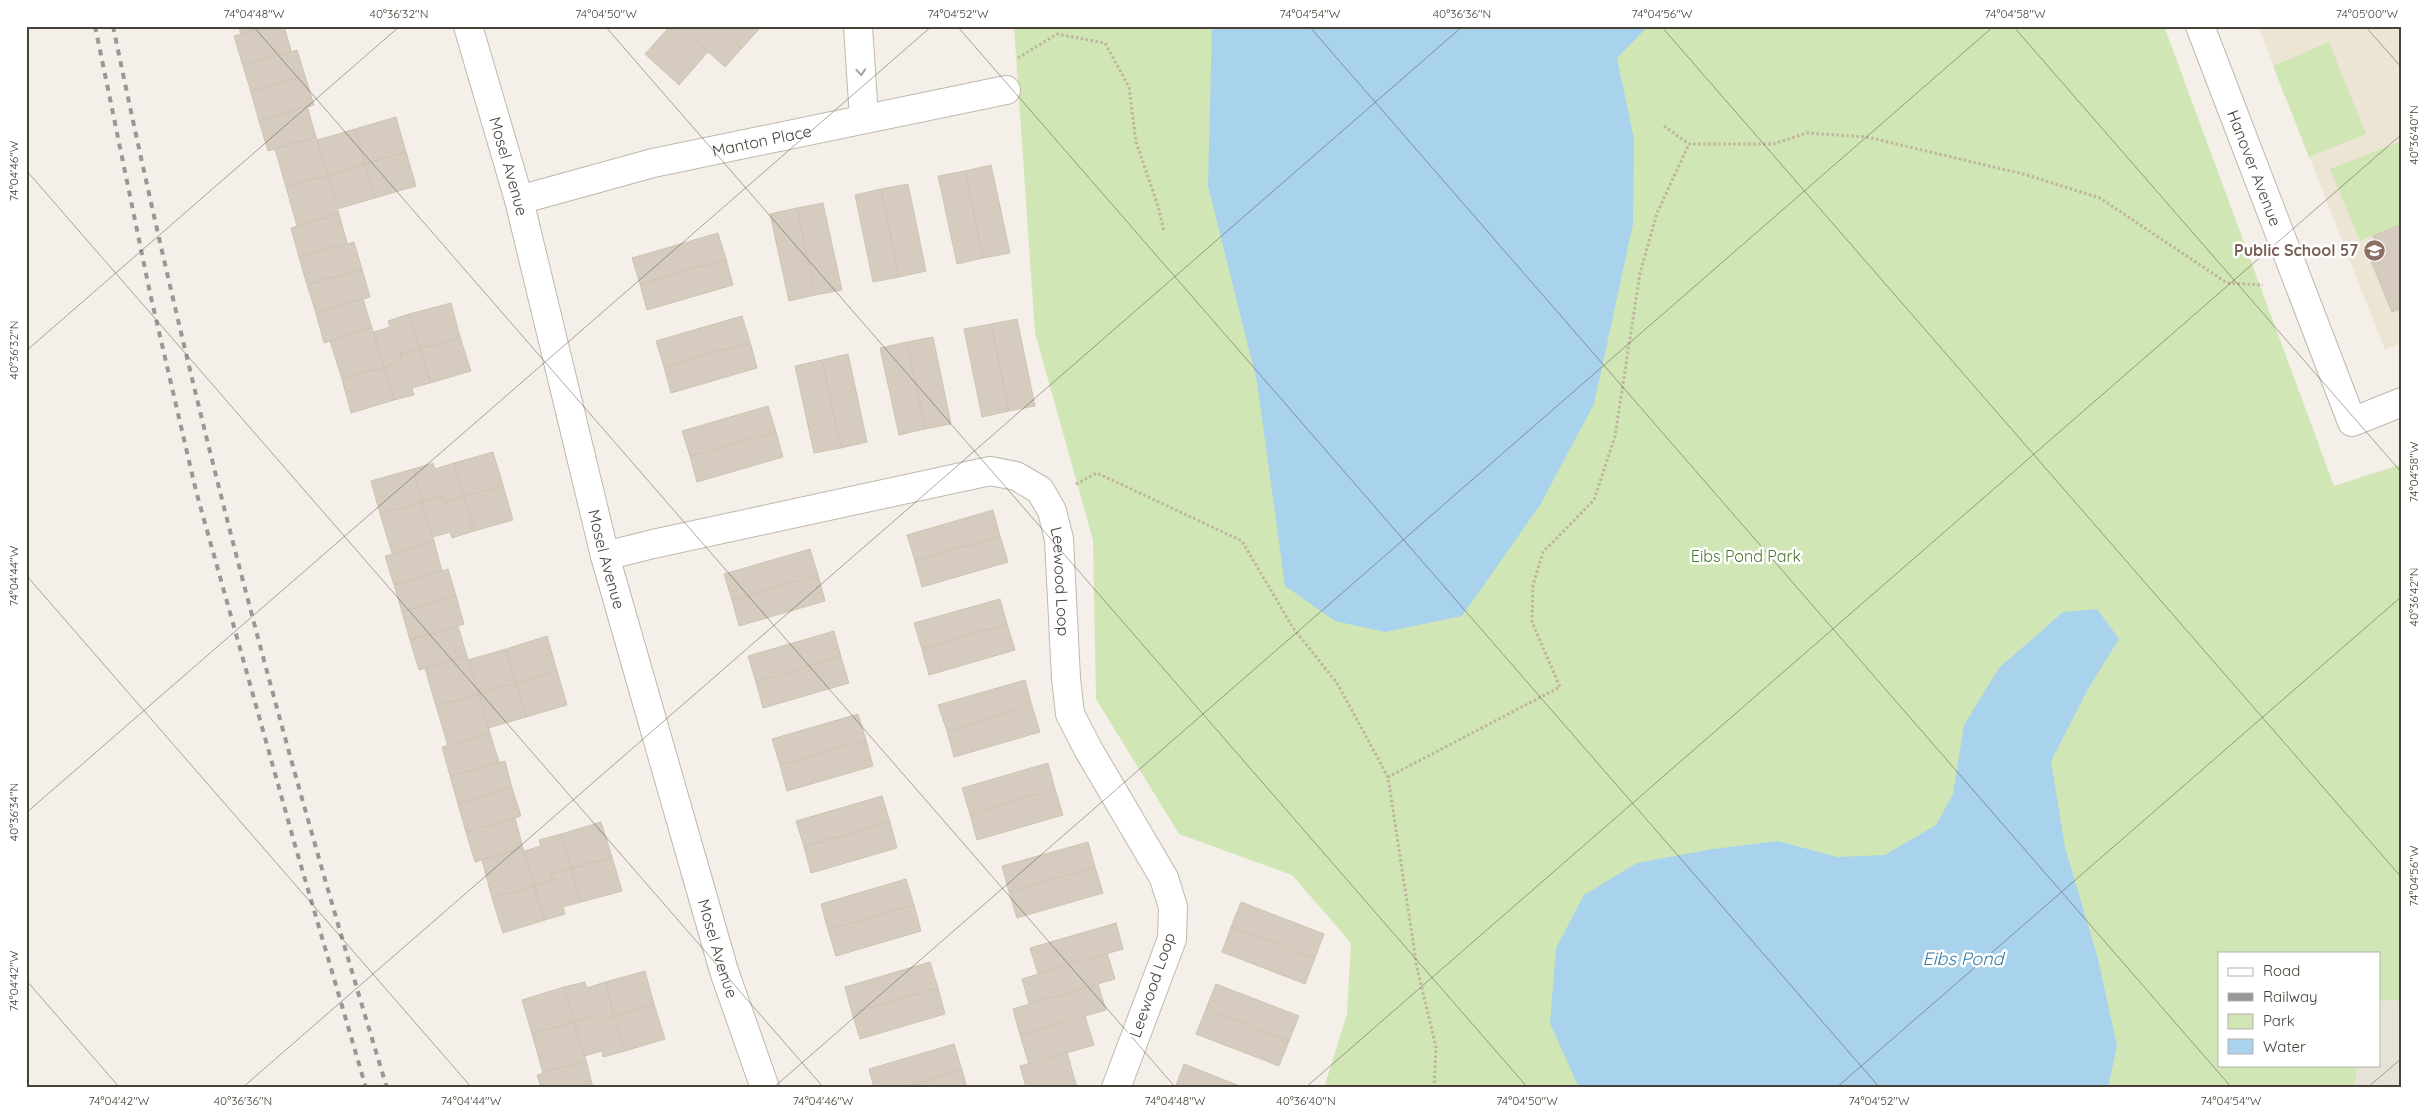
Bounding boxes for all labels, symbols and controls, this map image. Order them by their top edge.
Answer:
text: 74°04'48"W [224,6,285,21]
text: 40°36'32"N [370,6,428,21]
text: 74°04'50"W [575,6,637,21]
text: 74°04'52"W [927,6,989,21]
text: 74°04'54"W [1280,6,1341,21]
text: 40°36'36"N [1433,6,1491,21]
text: 74°04'56"W [1632,6,1693,21]
text: 74°04'58"W [1985,6,2046,21]
text: 74°05'00"W [2336,6,2399,21]
one-way arrow [856,68,867,76]
text: 40°36'40"N [2406,105,2421,165]
street label: Hanover Avenue [2223,107,2286,229]
street label: Mosel Avenue [485,114,532,218]
street label: Manton Place [710,120,813,161]
text: 74°04'46"W [6,140,21,201]
school or university icon: Public School 57 [2362,238,2386,262]
place label: Public School 57 [2234,240,2358,260]
text: 40°36'32"N [6,321,21,379]
text: 74°04'58"W [2406,441,2421,502]
street label: Mosel Avenue [584,507,630,611]
street label: Leewood Loop [1046,525,1074,637]
text: 74°04'44"W [6,545,21,606]
park label: Eibs Pond Park [1691,546,1801,566]
text: 40°36'42"N [2406,568,2421,626]
text: 40°36'34"N [6,783,21,841]
text: 74°04'56"W [2406,845,2421,906]
street label: Mosel Avenue [694,897,743,1001]
street label: Leewood Loop [1125,930,1179,1040]
water label: Eibs Pond [1922,947,2006,970]
text: 74°04'42"W [6,950,21,1011]
legend [2218,952,2380,1066]
text: Road [2263,961,2300,980]
text: Railway [2263,987,2318,1006]
text: Park [2263,1011,2295,1030]
text: Water [2263,1037,2306,1056]
text: 74°04'42"W [89,1093,150,1108]
text: 40°36'36"N [214,1093,272,1108]
text: 74°04'44"W [441,1093,502,1108]
text: 74°04'46"W [793,1093,854,1108]
text: 74°04'48"W [1145,1093,1206,1108]
text: 40°36'40"N [1276,1093,1336,1108]
text: 74°04'50"W [1496,1093,1558,1108]
text: 74°04'52"W [1848,1093,1910,1108]
text: 74°04'54"W [2201,1093,2262,1108]

